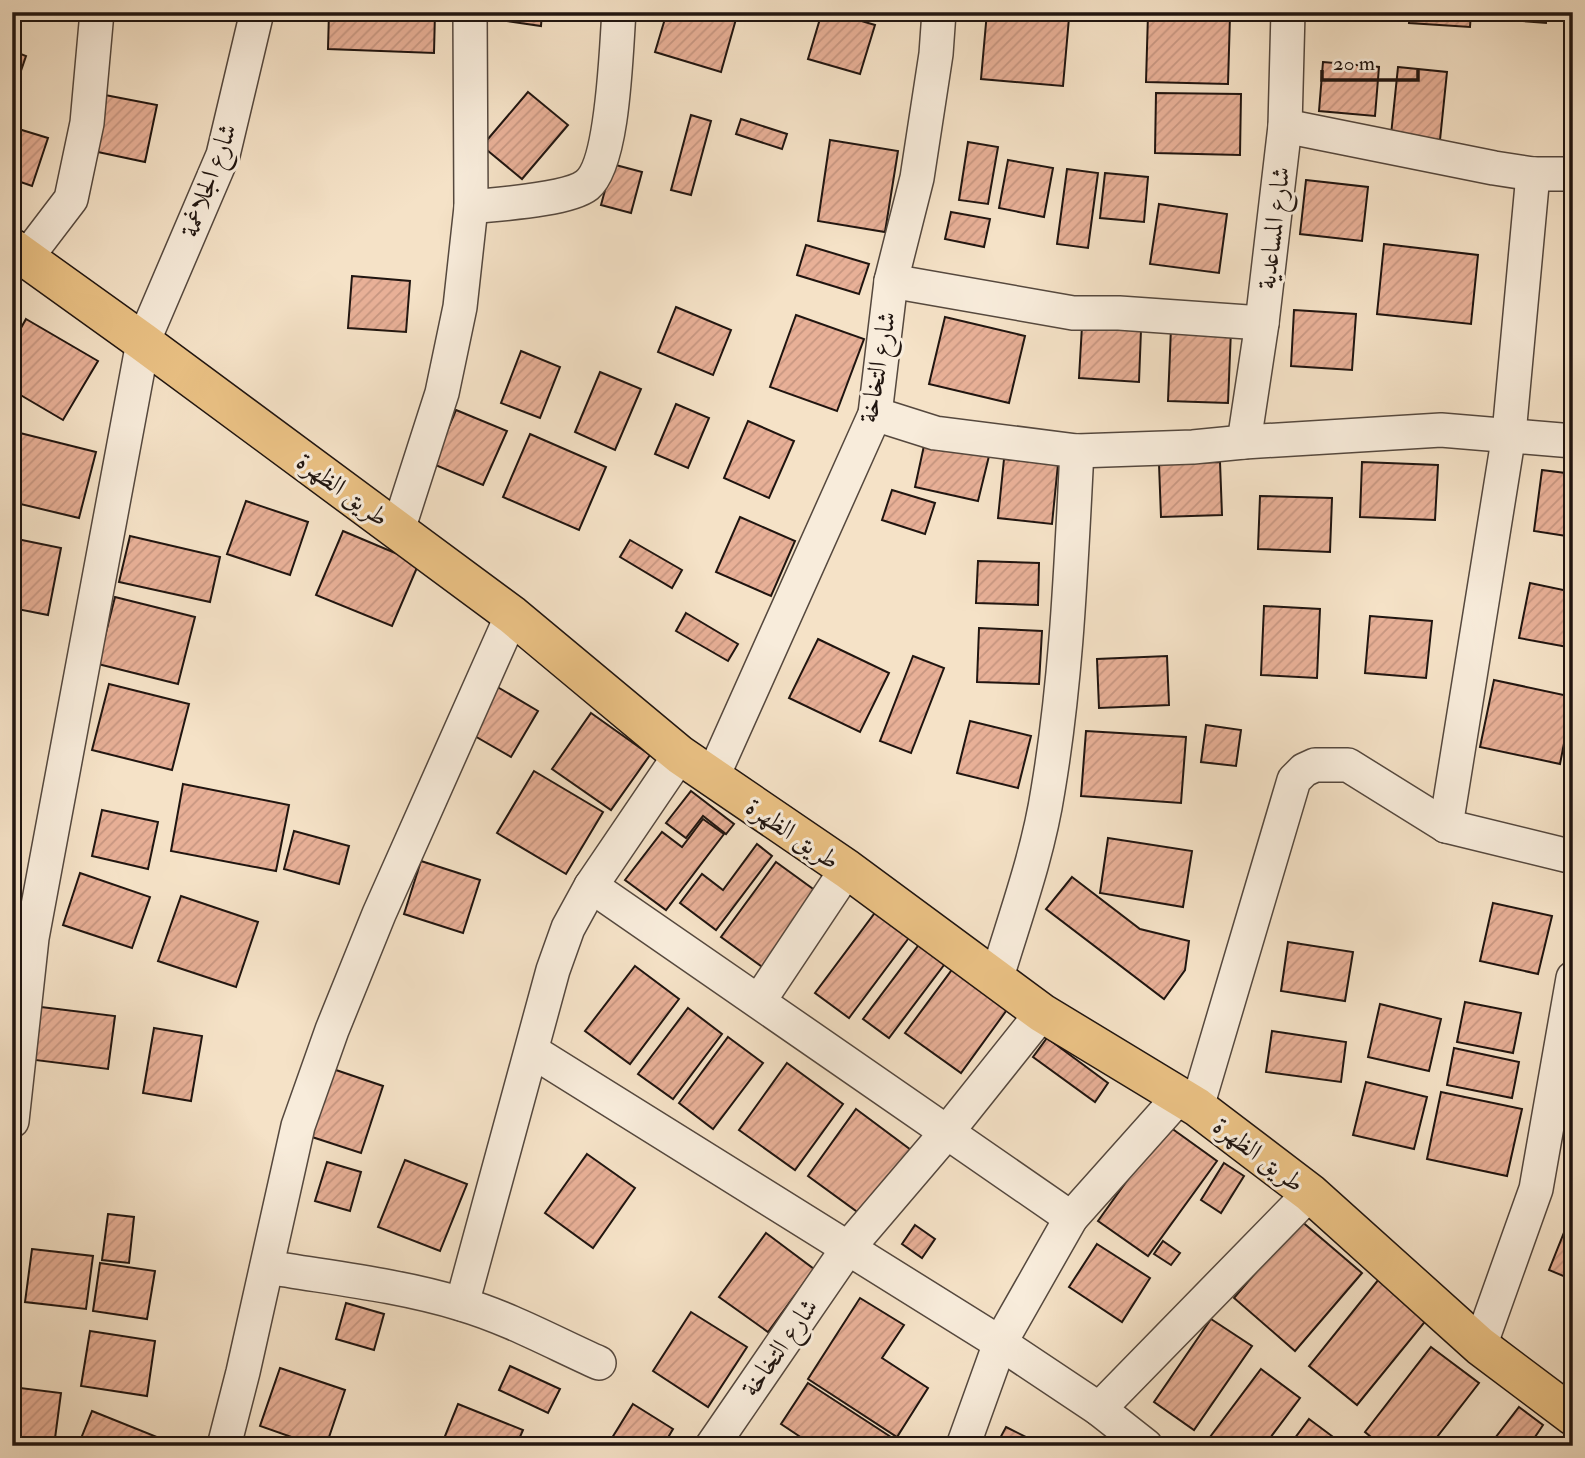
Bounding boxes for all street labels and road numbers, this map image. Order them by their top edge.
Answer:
street label: شارع الجلاغمة [174,119,249,243]
street label: شارع المساعدية [1251,165,1302,292]
street label: شارع التخاخة [852,309,908,426]
street label: طريق الظهرة [290,446,395,534]
street label: طريق الظهرة [739,791,845,877]
street label: طريق الظهرة [1206,1110,1310,1200]
street label: شارع التخاخة [734,1292,829,1406]

